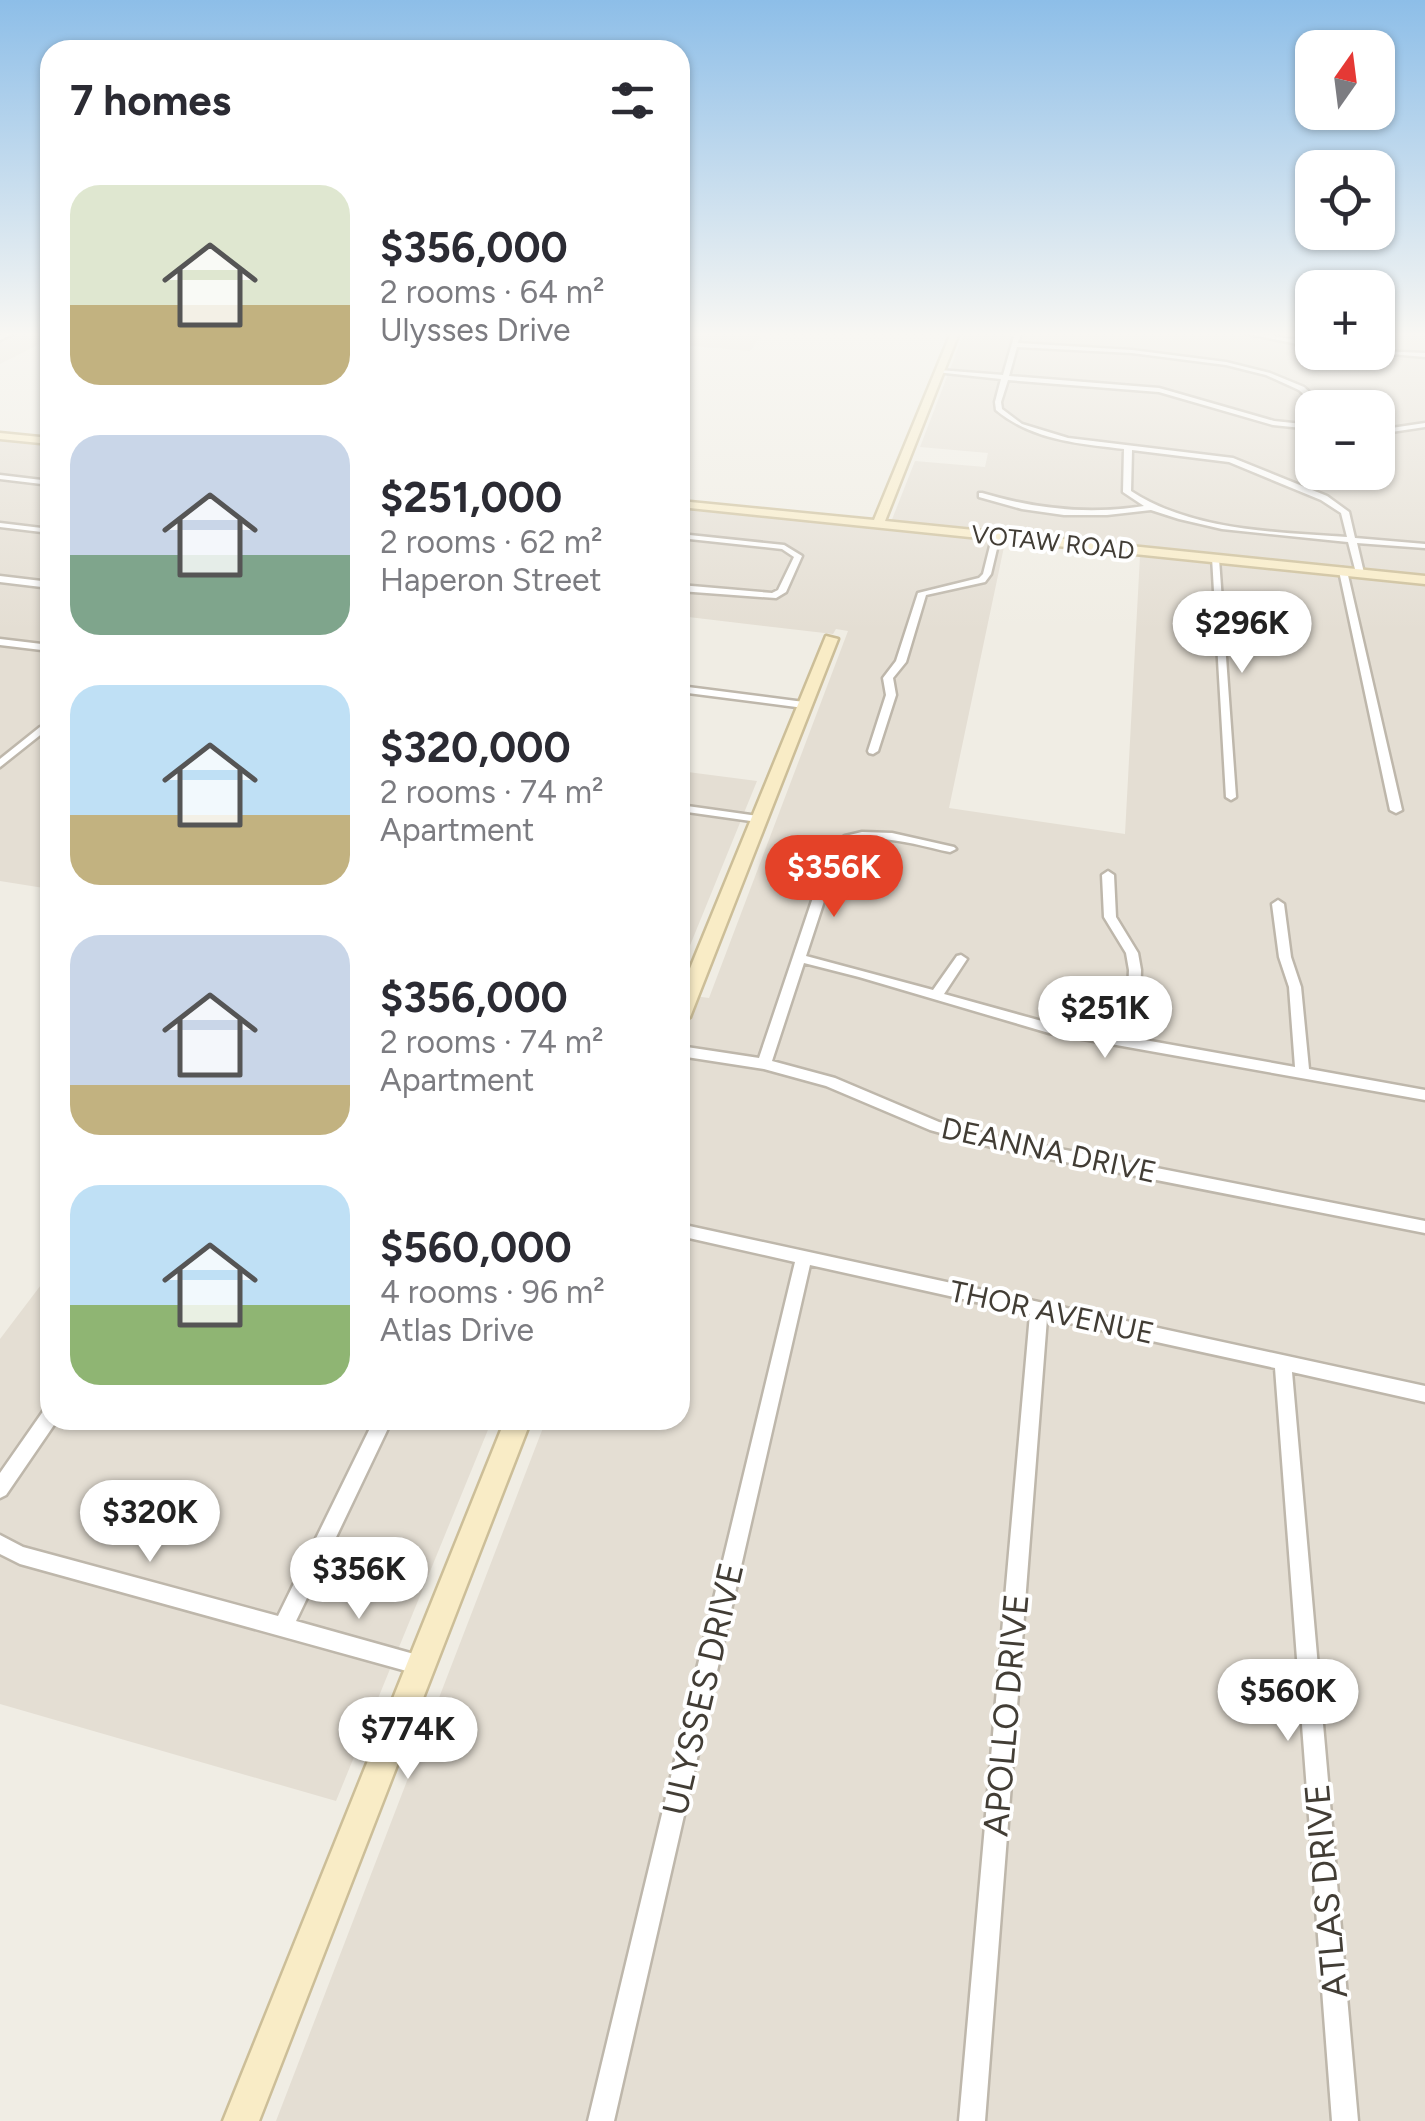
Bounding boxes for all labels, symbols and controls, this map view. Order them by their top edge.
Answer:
north arrow [1295,30,1395,130]
map controls [1295,30,1395,490]
icon: filters [605,73,660,128]
text: 7 homes [70,75,231,126]
button: locate [1295,150,1395,250]
text: $356,000 [380,222,568,273]
icon: home [150,225,270,345]
button: + [1295,270,1395,370]
text: 2 rooms · 64 m² [380,273,604,311]
text: Ulysses Drive [380,311,571,349]
button: − [1295,390,1395,490]
text: $251,000 [380,472,562,523]
icon: home [150,475,270,595]
street label: VOTAW ROAD [970,519,1136,565]
text: 2 rooms · 62 m² [380,523,603,561]
text: Haperon Street [380,561,601,599]
pin: $296K [1172,591,1312,676]
text: $296K [1195,604,1289,642]
text: $320,000 [380,722,571,773]
icon: home [150,725,270,845]
text: 2 rooms · 74 m² [380,773,604,811]
text: Apartment [380,811,534,849]
pin: $356K [764,835,904,920]
text: $356K [787,848,881,886]
text: $356,000 [380,972,568,1023]
icon: home [150,975,270,1095]
pin: $251K [1035,976,1175,1061]
text: $251K [1060,989,1150,1027]
text: 2 rooms · 74 m² [380,1023,604,1061]
text: Apartment [380,1061,534,1099]
street label: DEANNA DRIVE [938,1109,1160,1191]
text: $560,000 [380,1222,572,1273]
icon: home [150,1225,270,1345]
street label: THOR AVENUE [946,1272,1158,1352]
text: 4 rooms · 96 m² [380,1273,605,1311]
text: Atlas Drive [380,1311,534,1349]
pin: $320K [80,1480,220,1565]
text: $320K [102,1493,198,1531]
pin: $356K [289,1537,429,1622]
text: $356K [312,1550,406,1588]
street label: ULYSSES DRIVE [654,1559,752,1819]
street label: APOLLO DRIVE [974,1592,1038,1838]
pin: $560K [1218,1659,1358,1744]
text: $560K [1240,1672,1336,1710]
pin: $774K [338,1697,478,1782]
text: $774K [361,1710,455,1748]
street label: ATLAS DRIVE [1296,1782,1356,2000]

